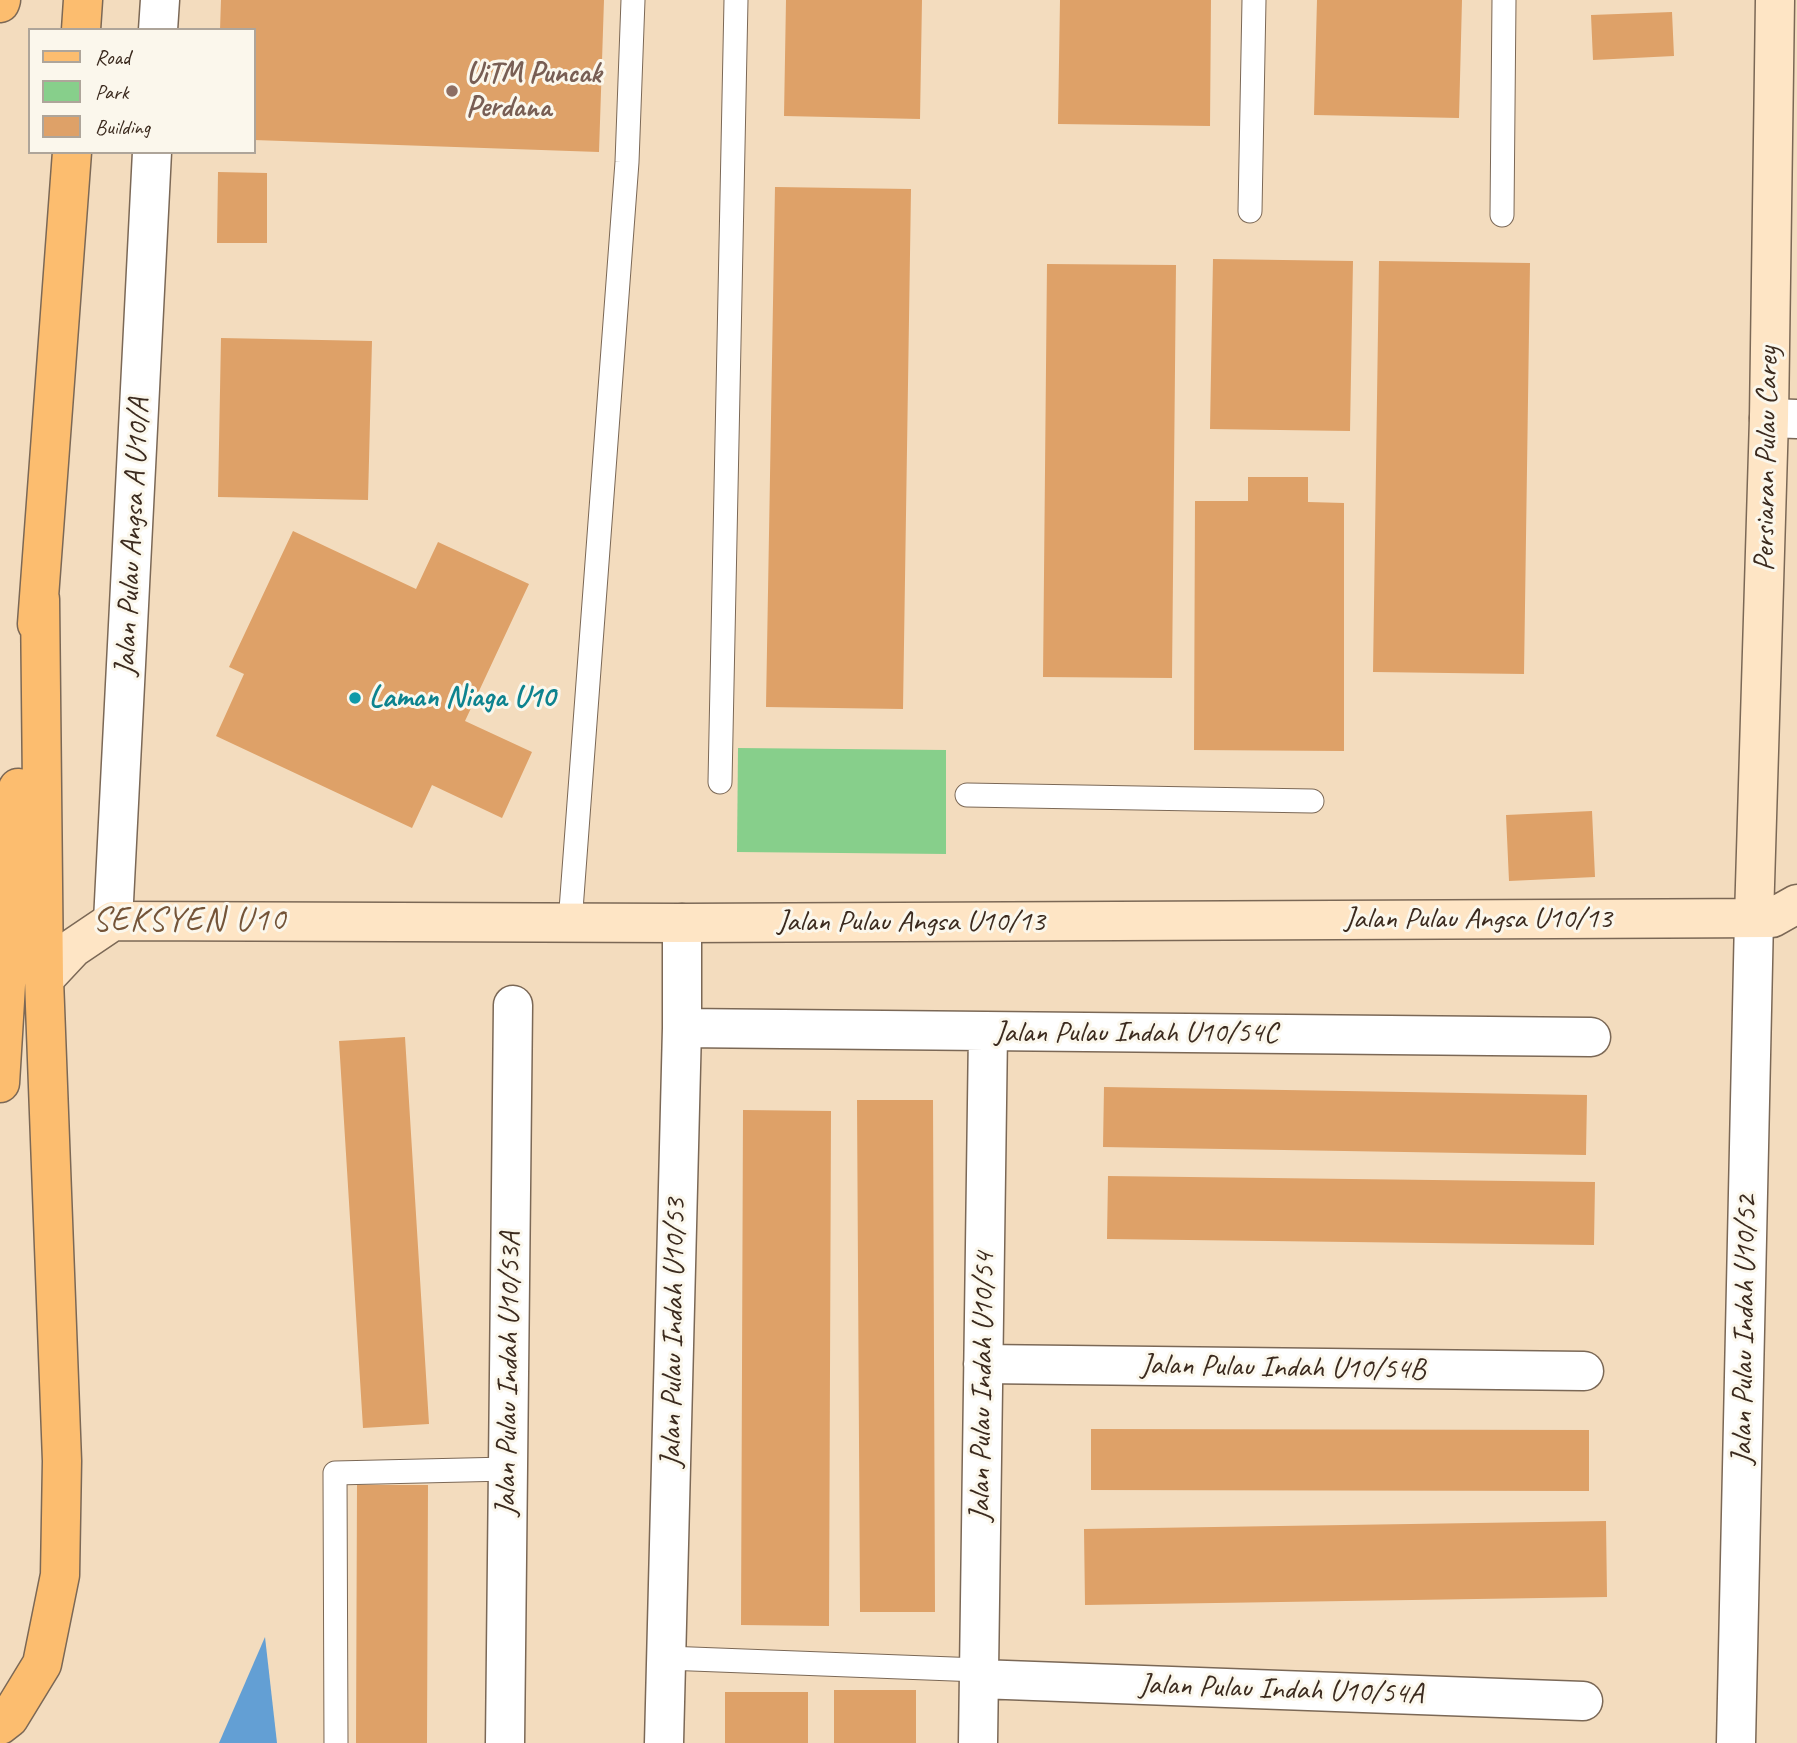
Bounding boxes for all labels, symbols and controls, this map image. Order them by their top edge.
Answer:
legend [28,28,256,154]
text: Road [95,44,130,70]
place label: UiTM Puncak Perdana [466,56,601,126]
text: Park [95,79,128,105]
marker: UiTM Puncak Perdana [444,83,460,99]
text: Building [95,114,150,140]
street label: Persiaran Pulau Carey [1747,346,1787,572]
street label: Jalan Pulau Angsa A U10/A [108,397,158,677]
place label: Laman Niaga U10 [369,680,555,716]
marker: Laman Niaga U10 [347,690,363,706]
district label: SEKSYEN U10 [95,901,285,941]
street label: Jalan Pulau Angsa U10/13 [1344,901,1612,937]
street label: Jalan Pulau Angsa U10/13 [777,904,1045,940]
street label: Jalan Pulau Indah U10/54C [994,1015,1278,1051]
street label: Jalan Pulau Indah U10/52 [1725,1195,1765,1465]
street label: Jalan Pulau Indah U10/53 [654,1198,694,1468]
street label: Jalan Pulau Indah U10/53A [489,1232,529,1516]
street label: Jalan Pulau Indah U10/54 [963,1252,1003,1522]
street label: Jalan Pulau Indah U10/54B [1140,1348,1426,1388]
street label: Jalan Pulau Indah U10/54A [1138,1667,1424,1713]

